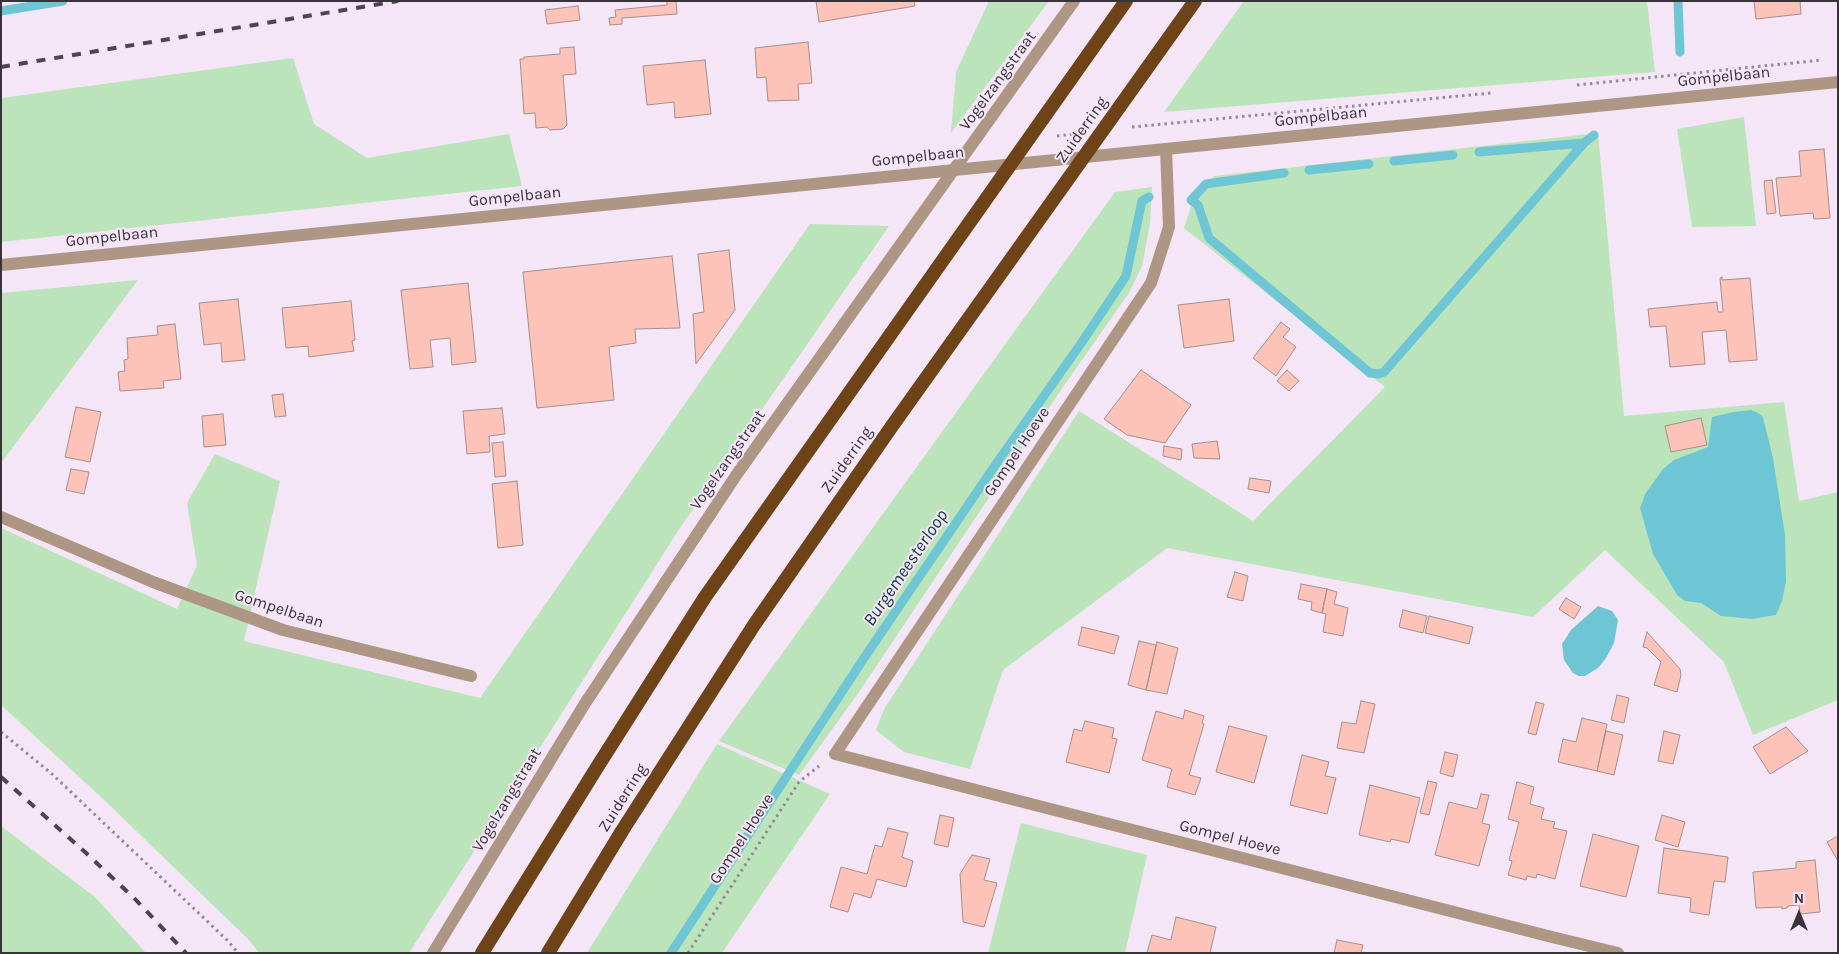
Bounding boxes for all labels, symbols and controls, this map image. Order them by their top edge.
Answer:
street label: Vogelzangstraat [956,28,1040,134]
street label: Gompelbaan [1677,63,1771,91]
street label: Zuiderring [1052,93,1112,167]
street label: Gompelbaan [1274,103,1368,131]
street label: Gompelbaan [871,143,965,171]
street label: Gompelbaan [468,183,562,211]
street label: Gompelbaan [65,223,159,251]
street label: Gompel Hoeve [980,404,1054,500]
street label: Vogelzangstraat [686,406,770,514]
street label: Zuiderring [817,423,877,497]
water label: Burgemeesterloop [859,506,953,630]
street label: Gompelbaan [232,586,326,632]
street label: Vogelzangstraat [468,745,546,855]
street label: Zuiderring [595,760,651,836]
street label: Gompel Hoeve [706,790,778,888]
street label: Gompel Hoeve [1177,816,1283,860]
north arrow [1774,889,1824,939]
text: N [1794,890,1804,907]

